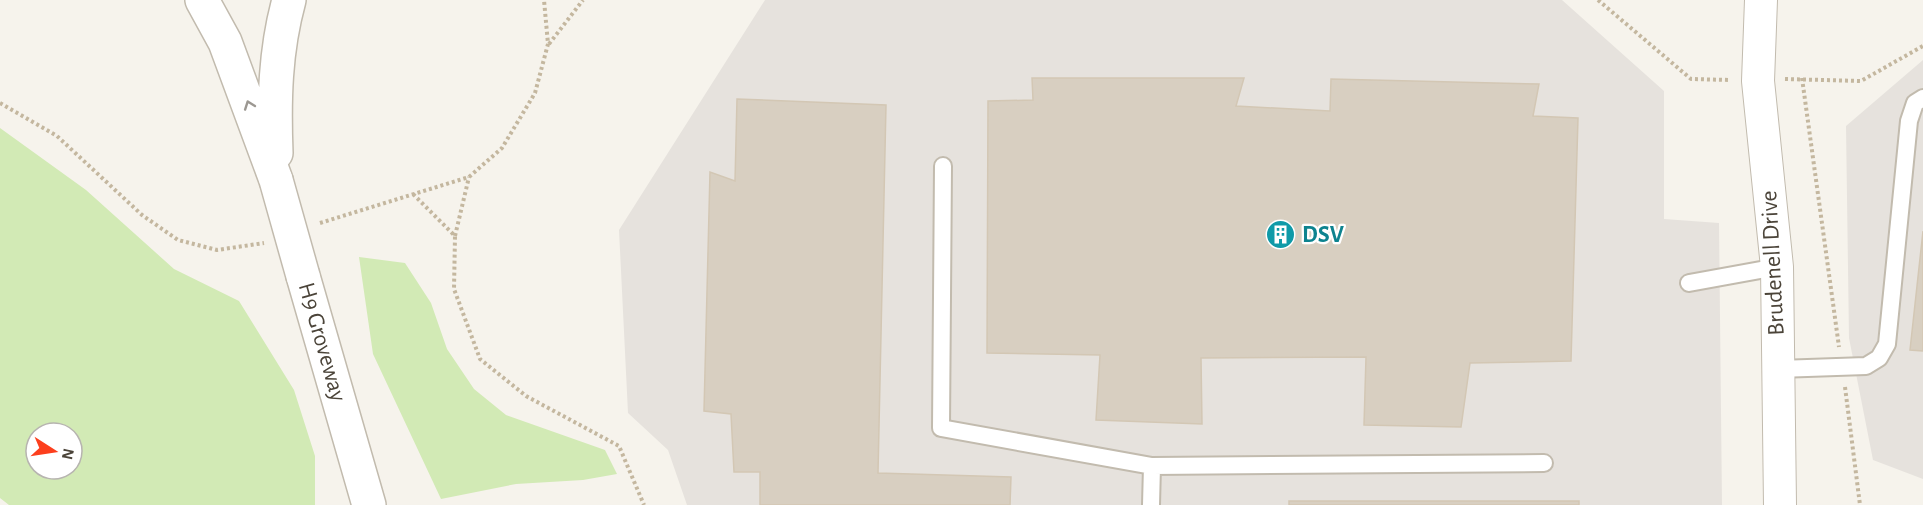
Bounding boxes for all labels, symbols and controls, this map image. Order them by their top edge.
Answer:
one-way arrow [243,100,256,111]
street label: Brudenell Drive [1757,190,1789,336]
building icon: DSV [1265,219,1297,251]
place label: DSV [1302,223,1345,247]
street label: H9 Groveway [294,280,350,404]
north arrow [24,421,84,481]
text: N [59,447,77,461]

